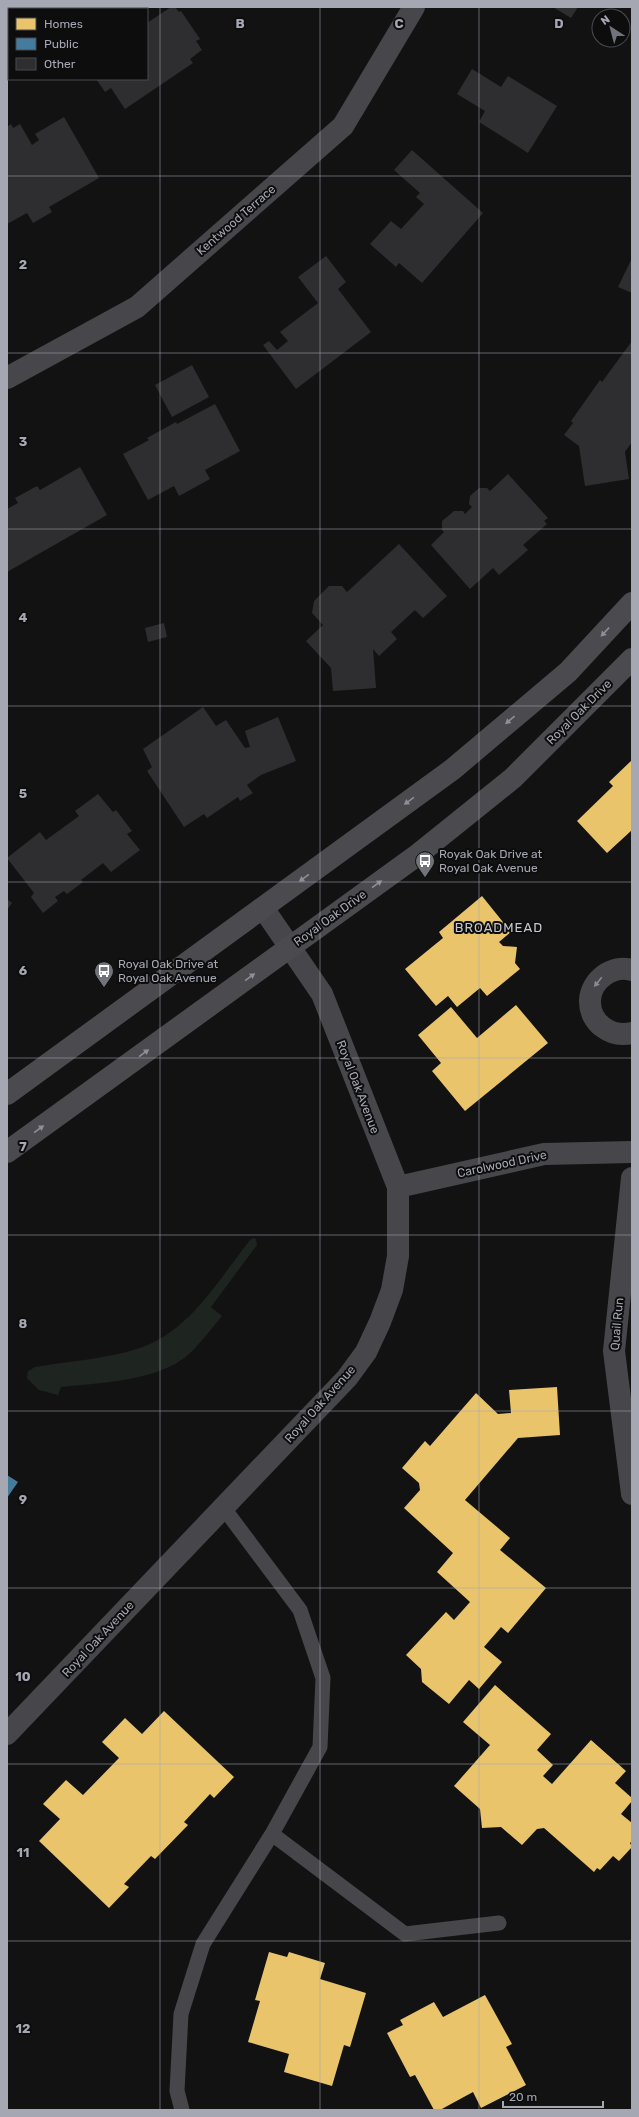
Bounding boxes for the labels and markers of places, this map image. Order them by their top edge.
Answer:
place label: Royak Oak Drive at Royal Oak Avenue [439,847,543,875]
bus stop icon: Royak Oak Drive at Royal Oak Avenue [414,850,436,878]
place label: Royal Oak Drive at Royal Oak Avenue [118,957,218,985]
bus stop icon: Royal Oak Drive at Royal Oak Avenue [93,960,115,988]

